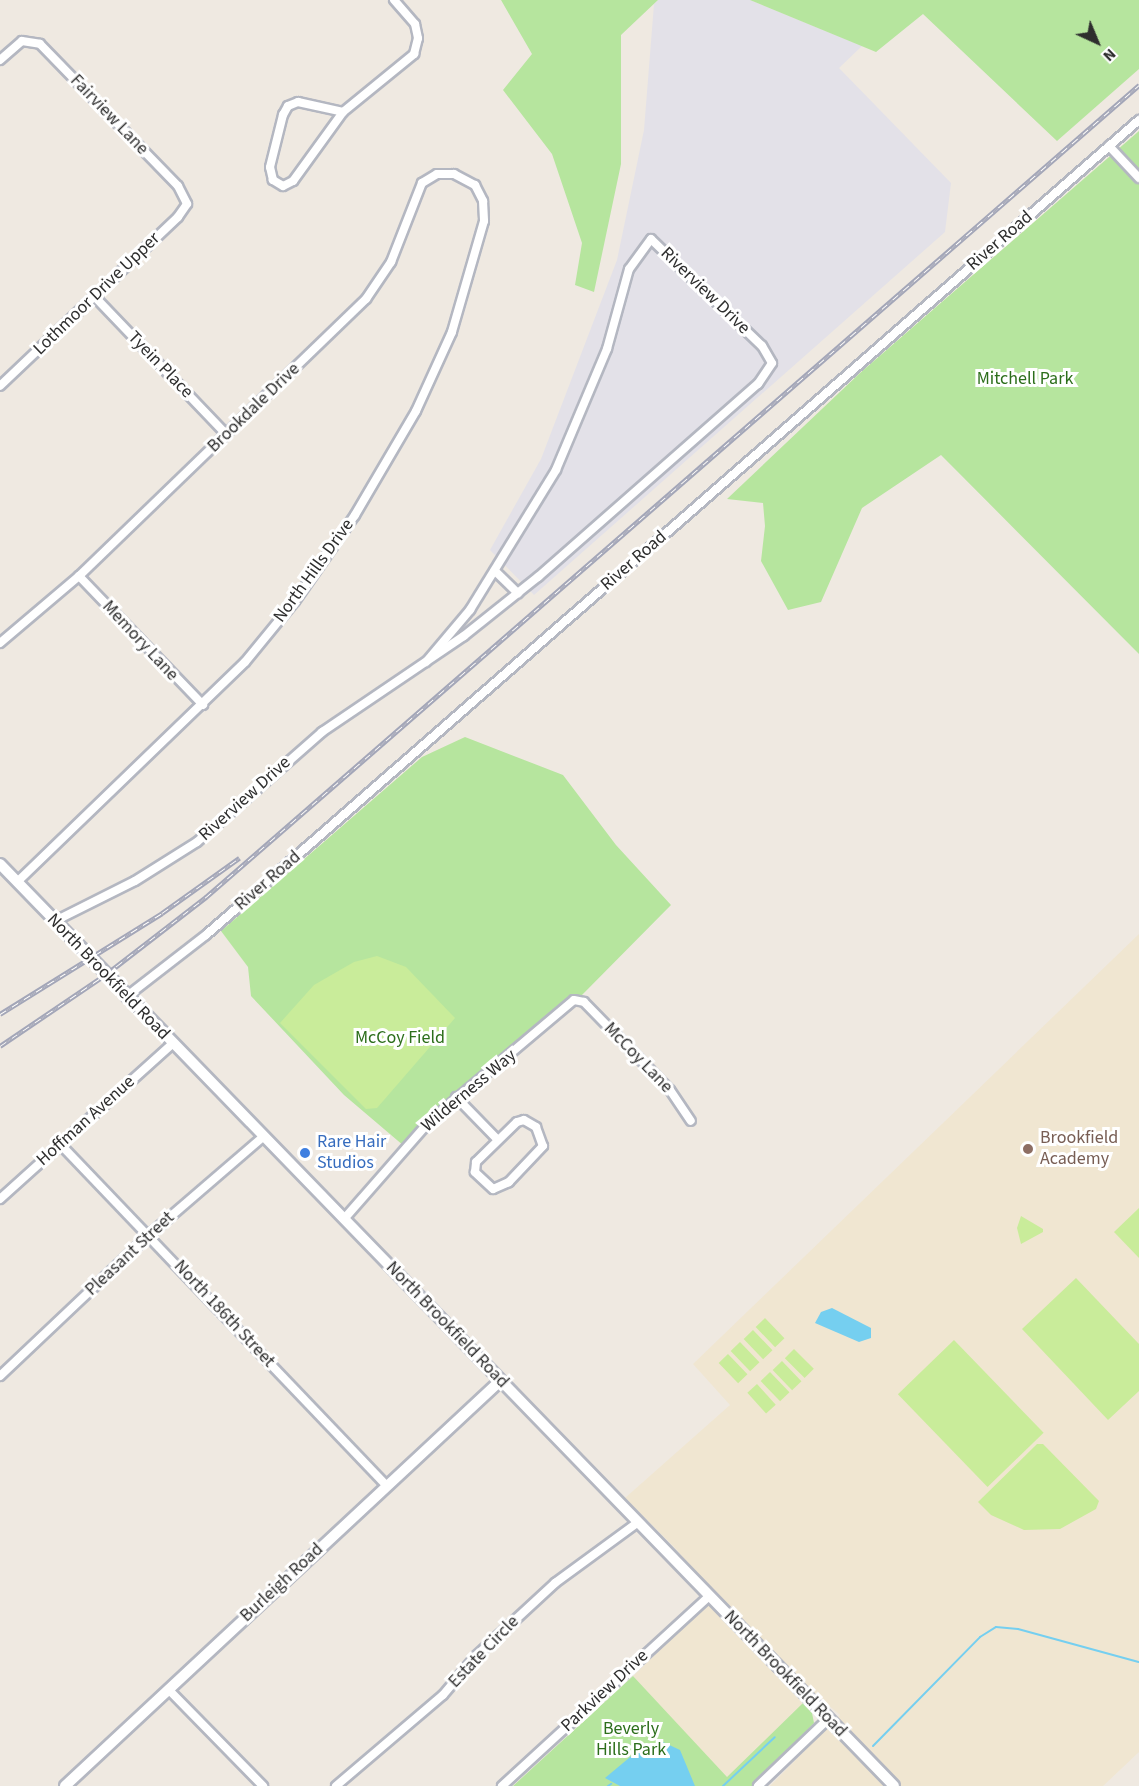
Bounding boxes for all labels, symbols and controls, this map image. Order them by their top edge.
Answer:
north arrow [1067,12,1127,72]
text: N [1098,43,1121,67]
street label: Fairview Lane [65,70,153,160]
street label: River Road [963,206,1037,276]
street label: Lothmoor Drive Upper [29,228,165,360]
street label: Riverview Drive [656,243,754,339]
street label: Tyein Place [123,327,197,403]
street label: Brookdale Drive [203,359,305,457]
park label: Mitchell Park [977,368,1073,390]
street label: North Hills Drive [269,515,359,627]
street label: River Road [597,526,671,596]
street label: Memory Lane [97,596,183,686]
street label: Riverview Drive [195,752,295,846]
street label: River Road [231,846,305,916]
street label: North Brookfield Road [42,909,174,1045]
street label: McCoy Lane [599,1018,677,1098]
park label: McCoy Field [355,1027,445,1049]
street label: Wilderness Way [417,1045,521,1137]
street label: Hoffman Avenue [32,1071,140,1171]
place label: Brookfield Academy [1040,1128,1118,1170]
place label: Rare Hair Studios [317,1132,386,1174]
marker: Brookfield Academy [1021,1142,1035,1156]
marker: Rare Hair Studios [298,1146,312,1160]
street label: Pleasant Street [81,1207,179,1301]
street label: North 186th Street [169,1256,279,1372]
street label: North Brookfield Road [381,1257,513,1393]
street label: Burleigh Road [236,1539,328,1627]
street label: North Brookfield Road [719,1606,851,1742]
street label: Estate Circle [444,1611,524,1693]
street label: Parkview Drive [557,1645,653,1737]
park label: Beverly Hills Park [596,1719,666,1762]

